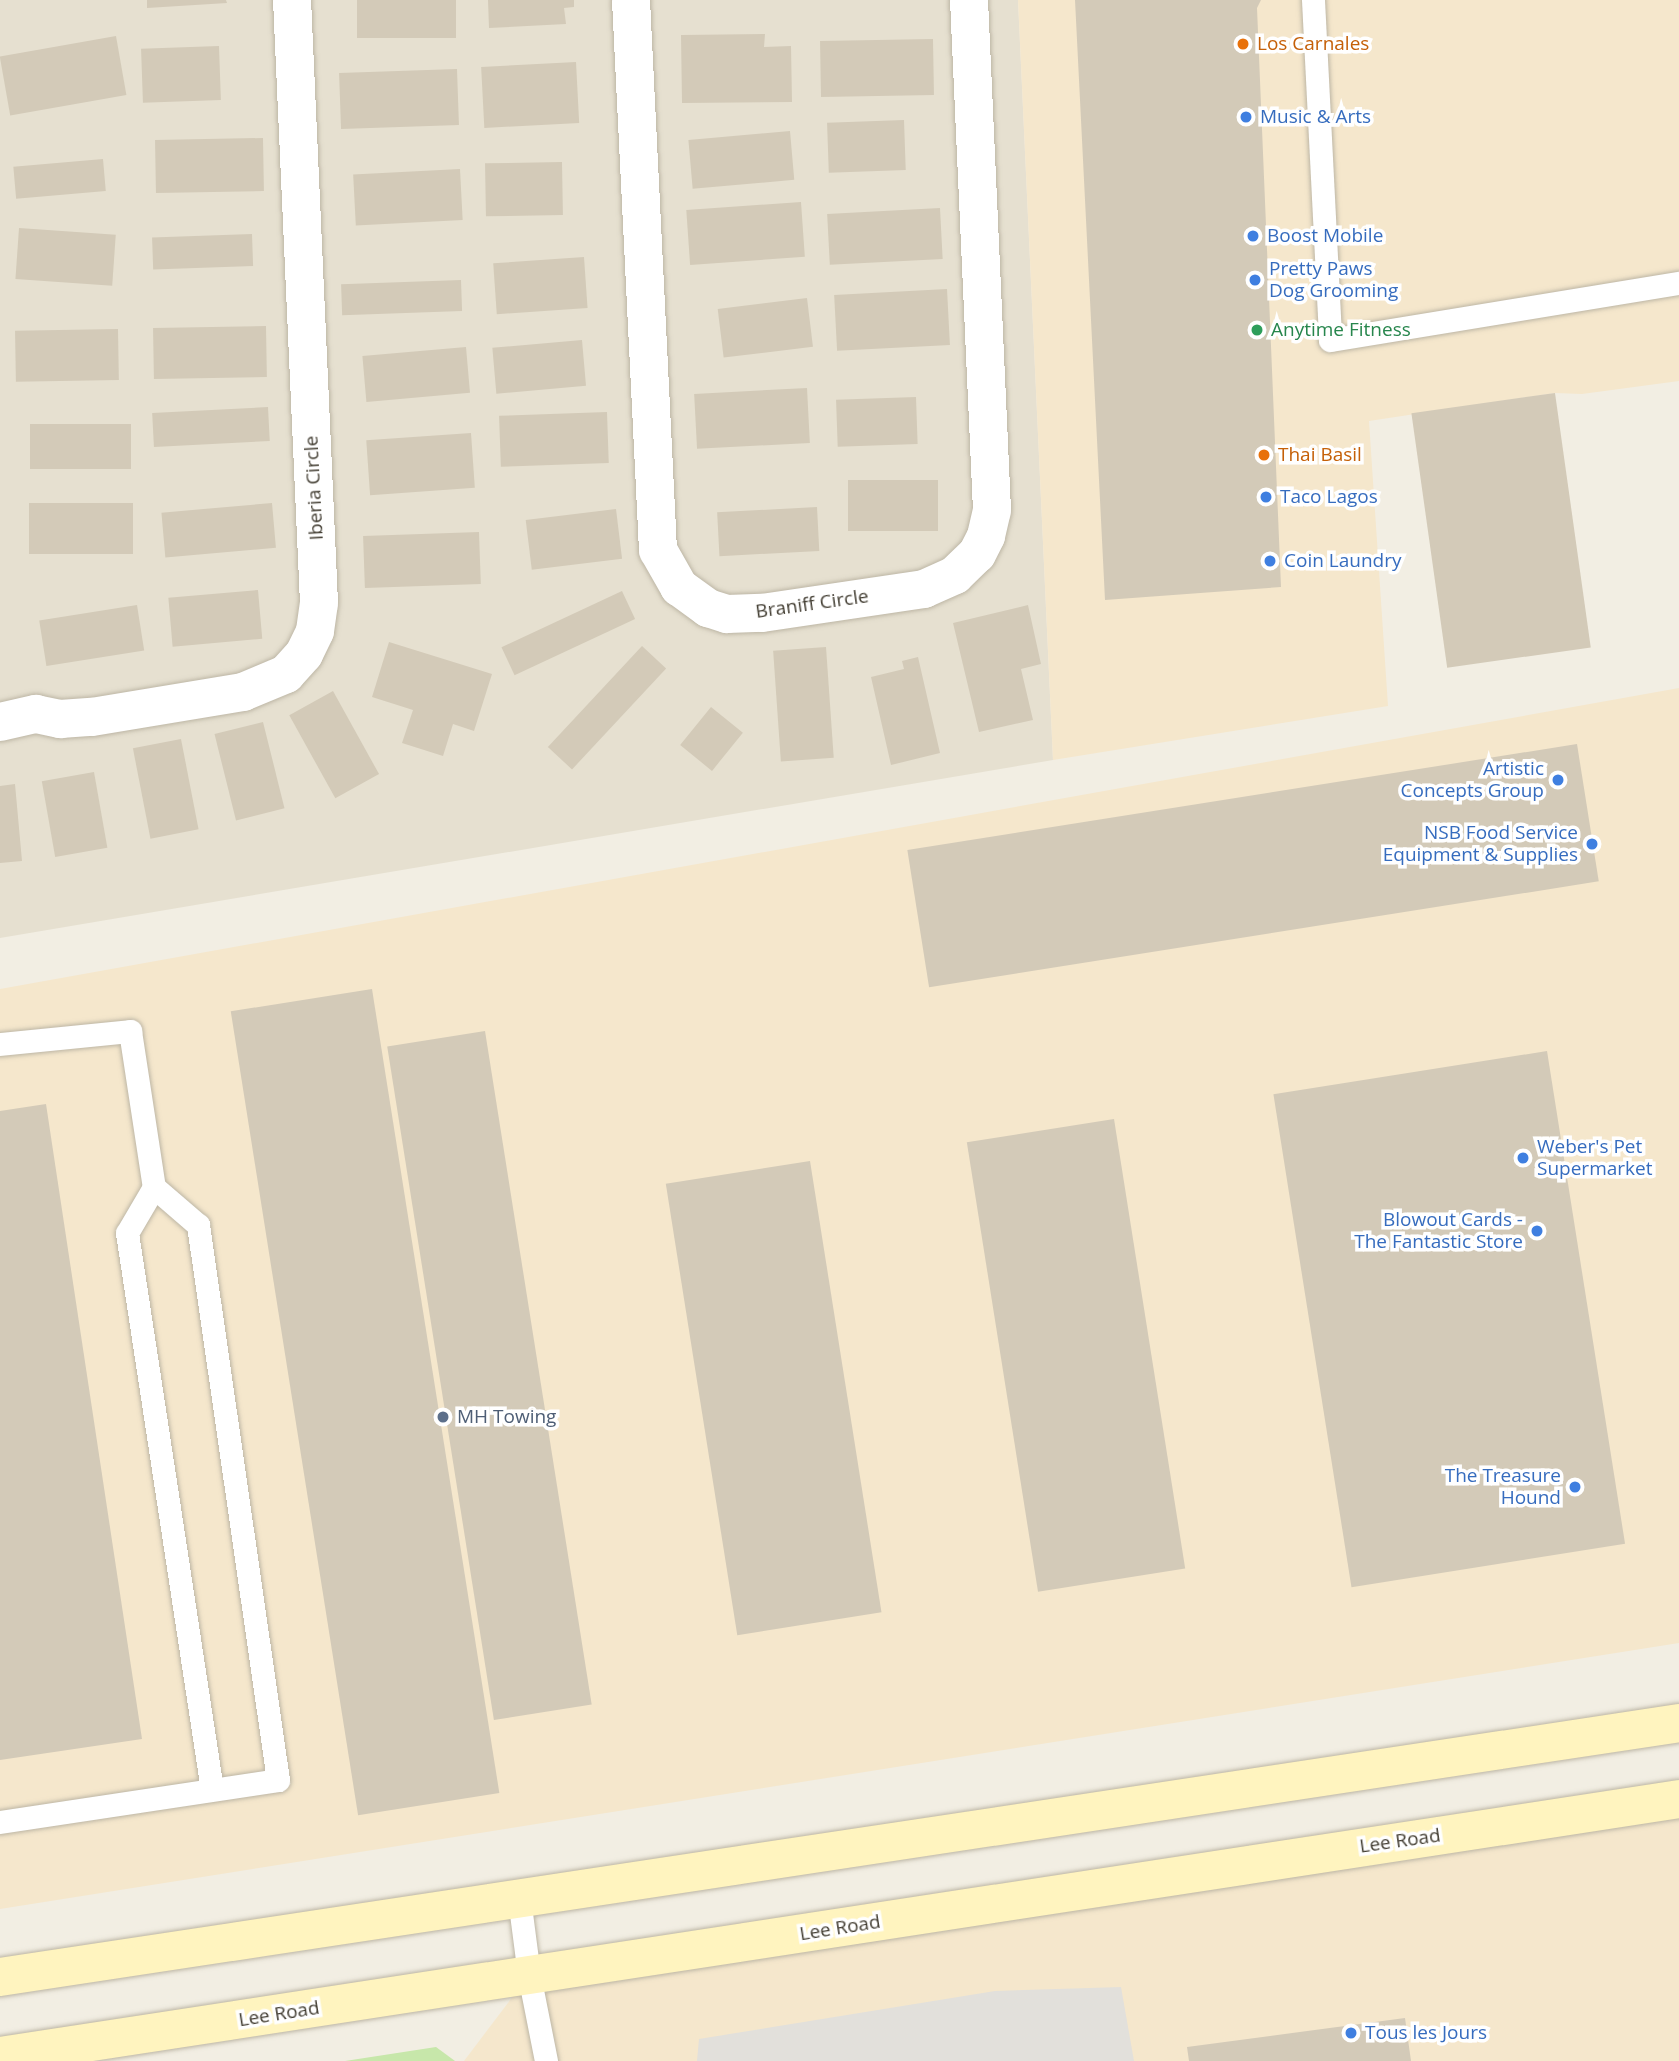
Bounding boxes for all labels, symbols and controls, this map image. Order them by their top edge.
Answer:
place label: Los Carnales [1257,33,1369,55]
marker: Los Carnales [1235,36,1251,52]
place label: Music & Arts [1260,106,1371,128]
marker: Music & Arts [1238,109,1254,125]
place label: Boost Mobile [1267,225,1383,247]
marker: Boost Mobile [1245,228,1261,244]
place label: Pretty Paws Dog Grooming [1269,258,1398,302]
marker: Pretty Paws Dog Grooming [1247,272,1263,288]
place label: Anytime Fitness [1271,319,1411,341]
marker: Anytime Fitness [1249,322,1265,338]
street label: Iberia Circle [300,435,328,541]
place label: Thai Basil [1278,444,1362,466]
marker: Thai Basil [1256,447,1272,463]
place label: Taco Lagos [1280,486,1378,508]
marker: Taco Lagos [1258,489,1274,505]
place label: Coin Laundry [1284,550,1401,572]
marker: Coin Laundry [1262,553,1278,569]
street label: Braniff Circle [754,585,870,623]
place label: Artistic Concepts Group [1401,758,1544,802]
marker: Artistic Concepts Group [1550,772,1566,788]
place label: NSB Food Service Equipment & Supplies [1383,822,1578,866]
marker: NSB Food Service Equipment & Supplies [1584,836,1600,852]
place label: Weber's Pet Supermarket [1537,1136,1652,1180]
marker: Weber's Pet Supermarket [1515,1150,1531,1166]
place label: Blowout Cards - The Fantastic Store [1354,1209,1523,1253]
marker: Blowout Cards - The Fantastic Store [1529,1223,1545,1239]
place label: MH Towing [457,1406,556,1428]
marker: MH Towing [435,1409,451,1425]
place label: The Treasure Hound [1445,1465,1561,1509]
marker: The Treasure Hound [1567,1479,1583,1495]
street label: Lee Road [1358,1824,1442,1858]
street label: Lee Road [798,1910,882,1946]
street label: Lee Road [237,1996,321,2032]
place label: Tous les Jours [1365,2022,1487,2044]
marker: Tous les Jours [1343,2025,1359,2041]

